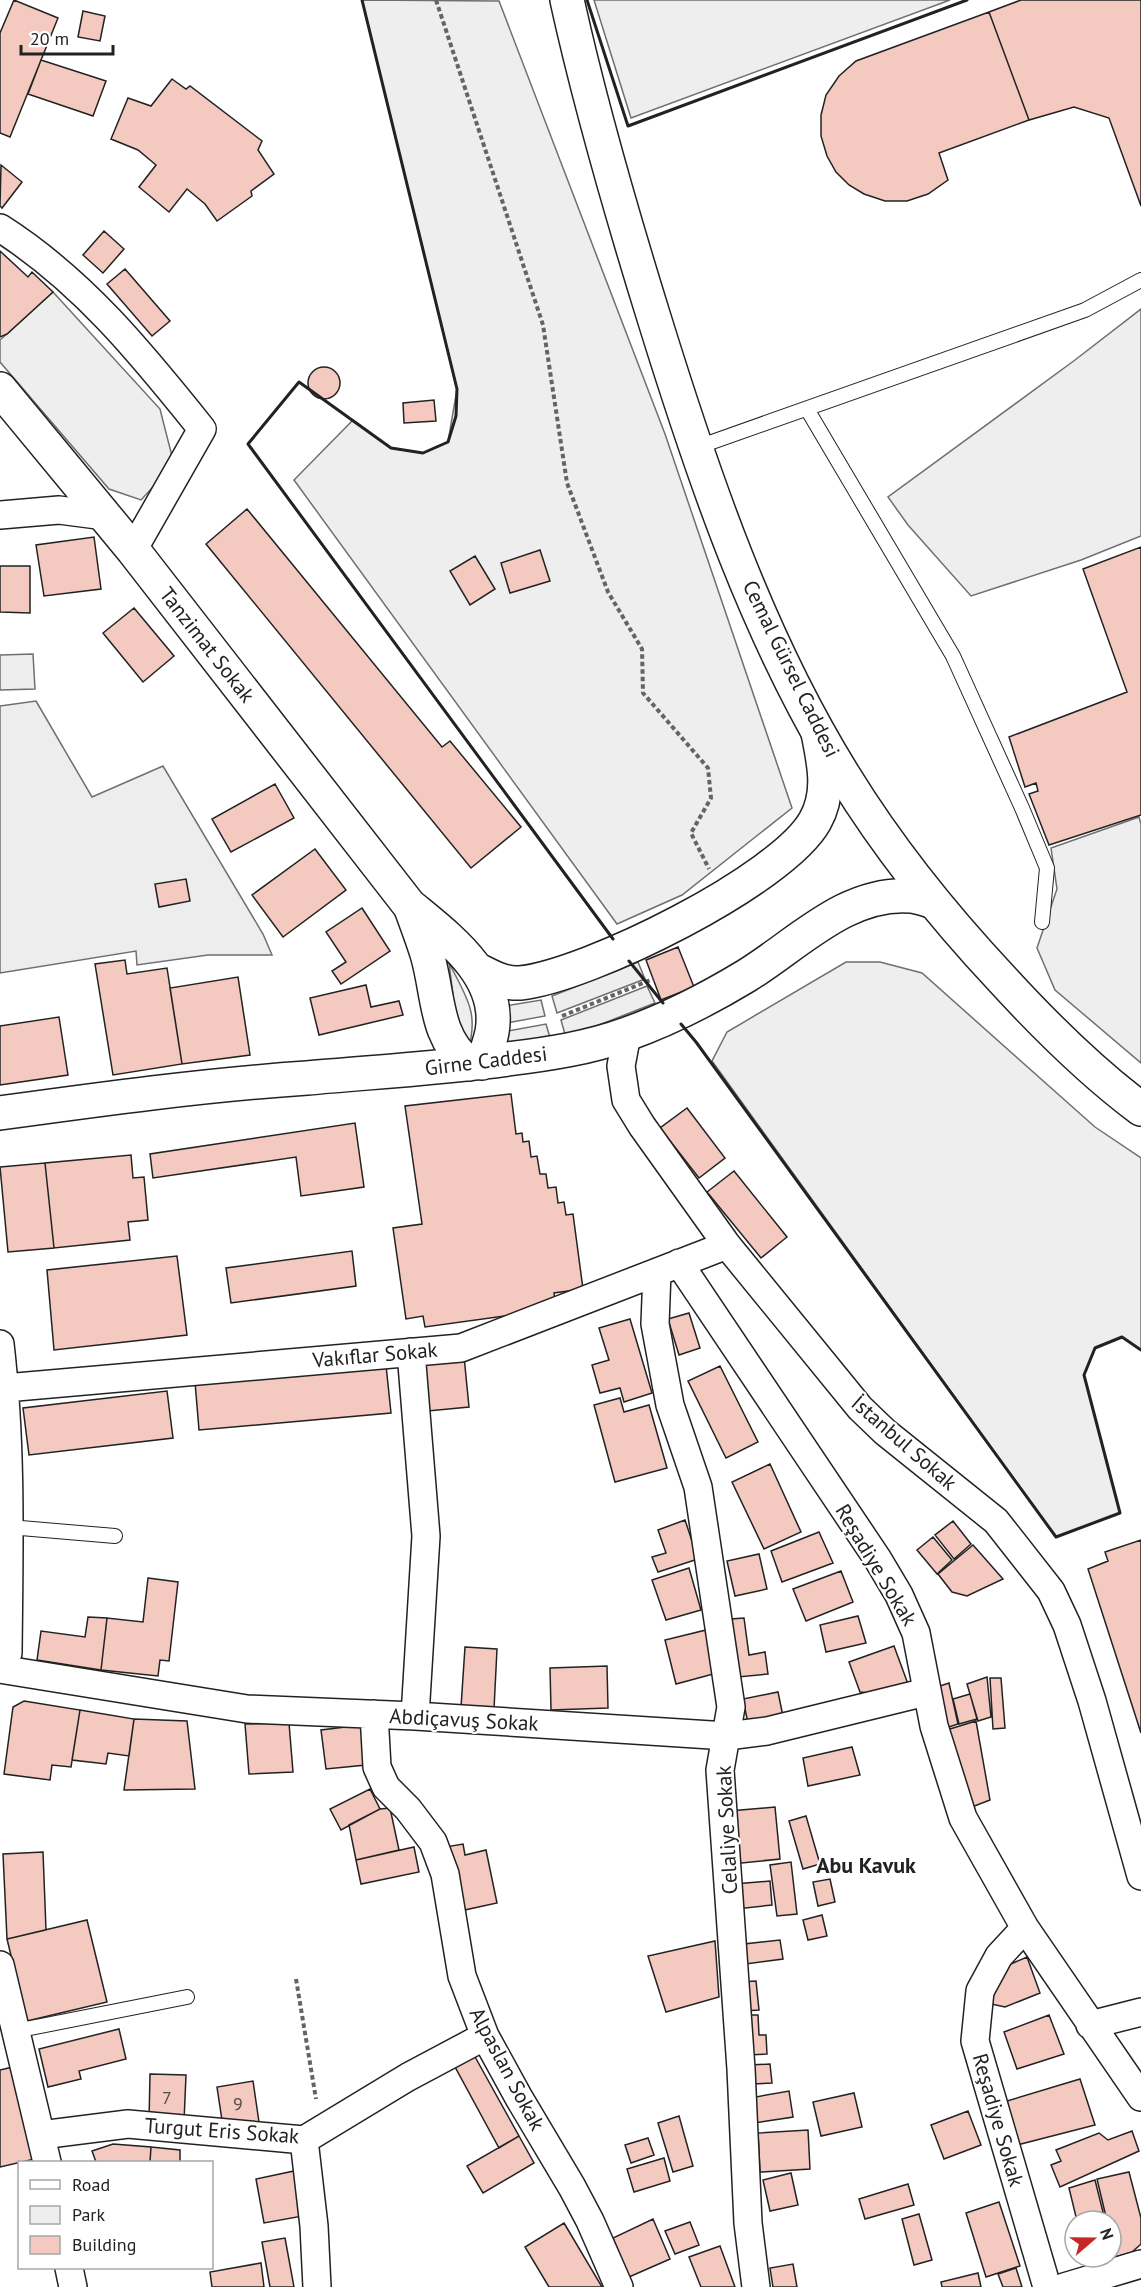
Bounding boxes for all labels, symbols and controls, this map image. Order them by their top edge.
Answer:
scale bar [21,18,112,56]
text: 20 m [30,27,69,50]
street label: Cemal Gürsel Caddesi [737,576,846,762]
street label: Tanzimat Sokak [154,581,261,708]
street label: Girne Caddesi [423,1040,549,1081]
street label: Vakıflar Sokak [310,1336,439,1373]
street label: İstanbul Sokak [846,1389,963,1496]
street label: Reşadiye Sokak [830,1499,923,1630]
street label: Abdiçavuş Sokak [389,1702,539,1737]
street label: Celaliye Sokak [710,1765,743,1895]
district label: Abu Kavuk [816,1851,916,1879]
street label: Alpaslan Sokak [464,2003,551,2135]
street label: Reşadiye Sokak [967,2050,1030,2189]
house number: 7 [162,2086,172,2109]
house number: 9 [233,2092,243,2115]
street label: Turgut Eris Sokak [144,2112,300,2149]
legend [18,2161,213,2269]
text: Road [72,2173,110,2196]
text: Park [72,2203,105,2226]
north arrow [1063,2209,1123,2269]
text: N [1096,2226,1118,2242]
text: Building [72,2233,136,2256]

